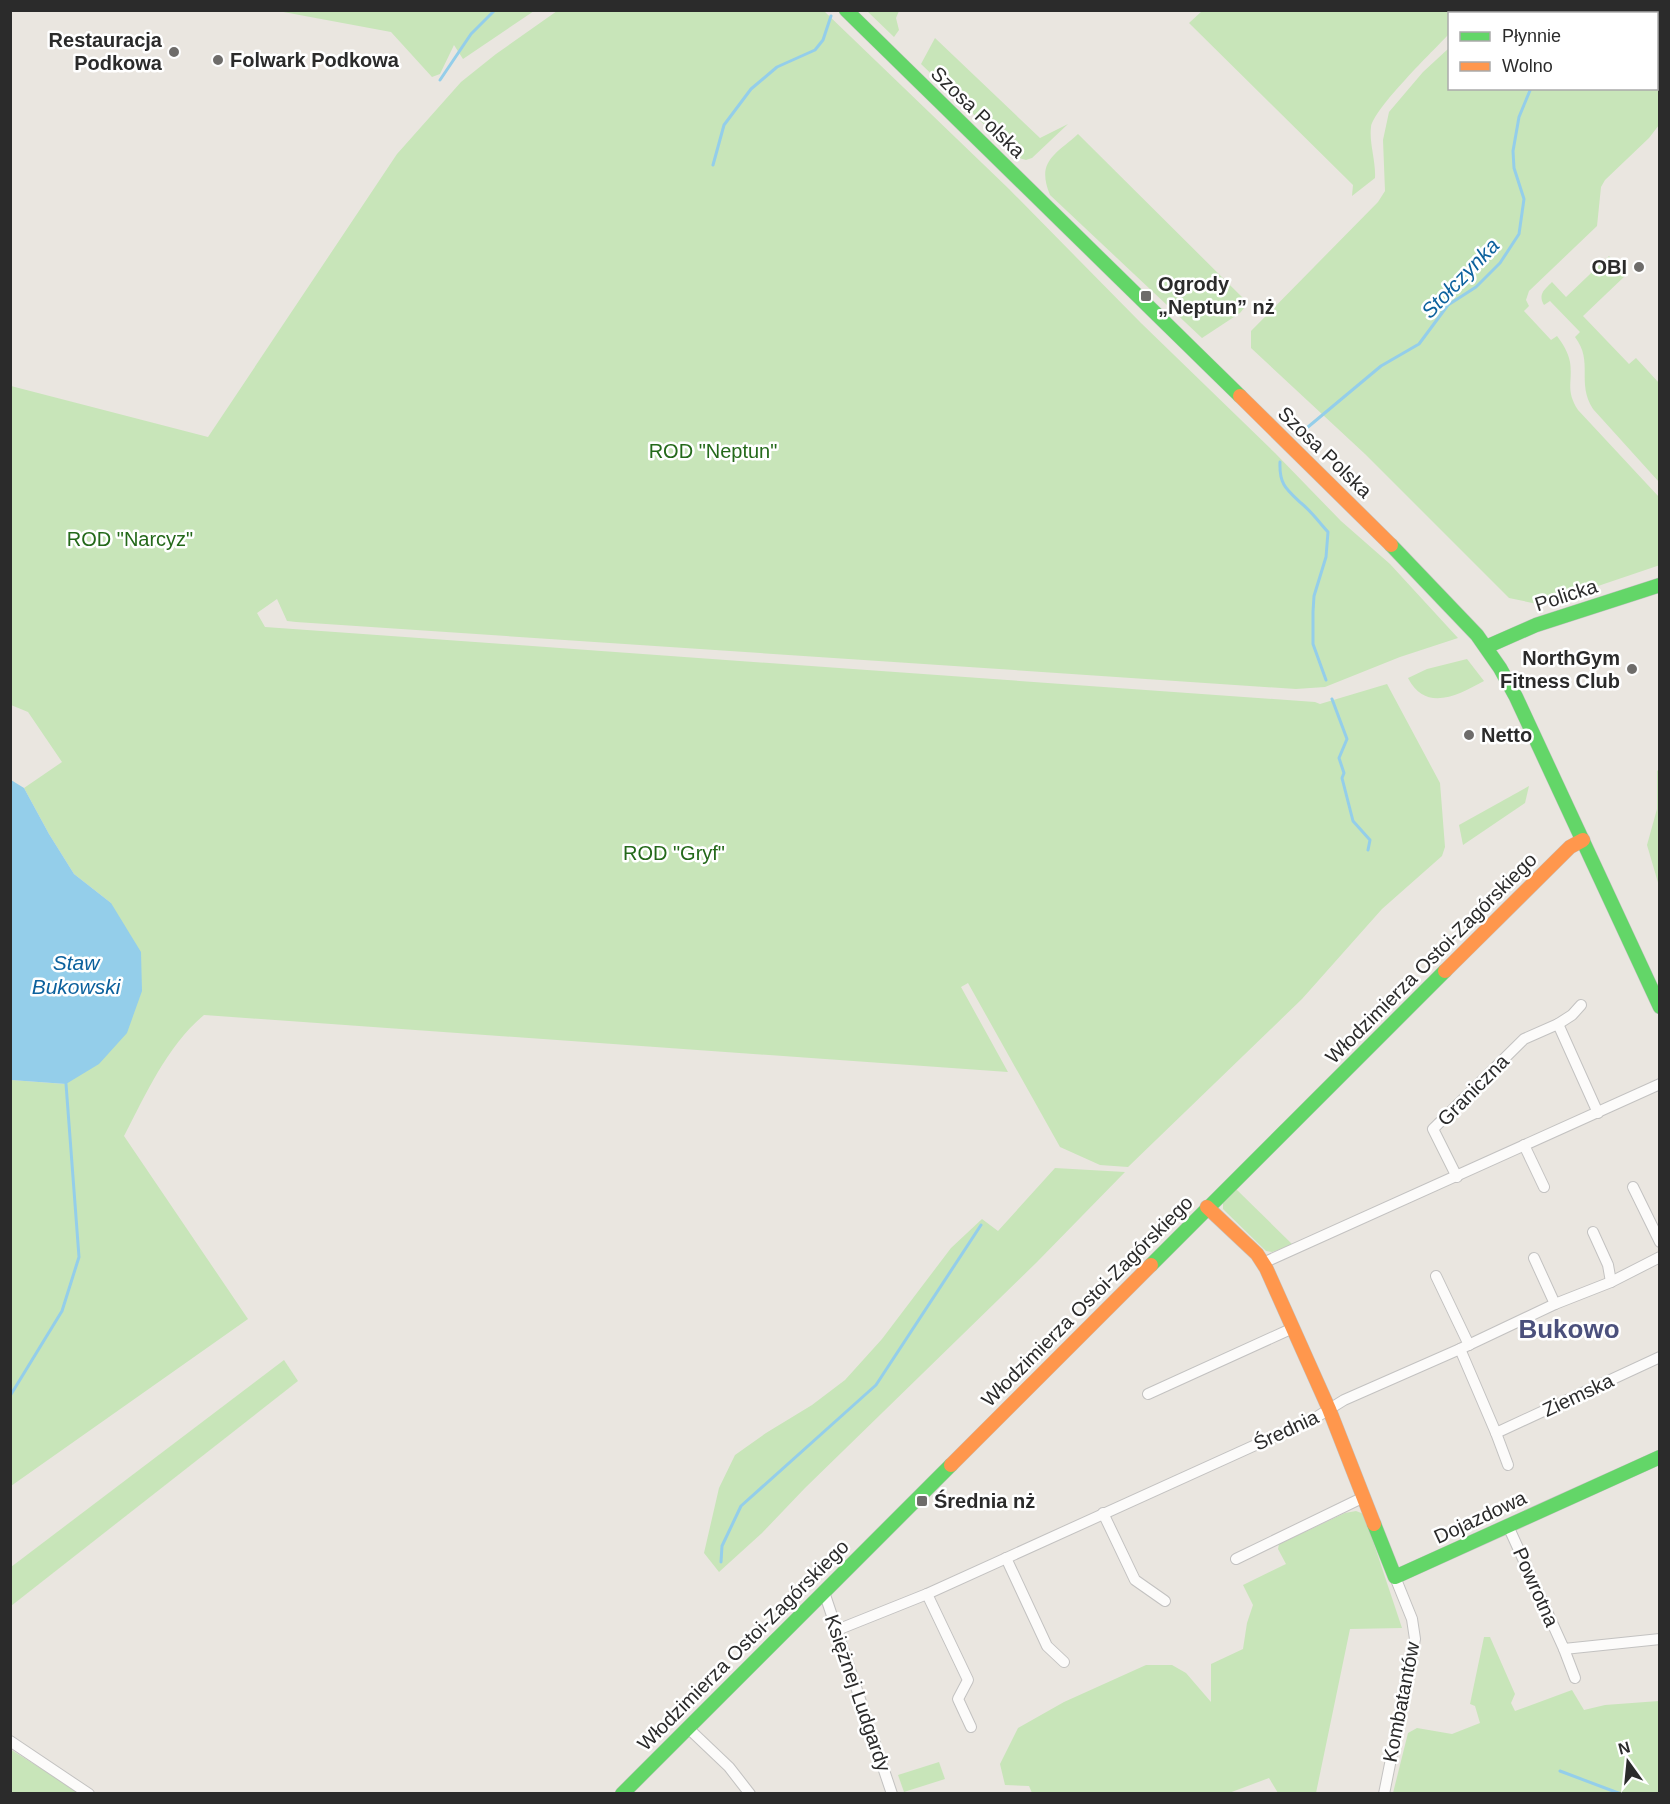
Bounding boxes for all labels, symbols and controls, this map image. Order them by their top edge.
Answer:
legend [1448,12,1658,90]
text: Płynnie [1502,26,1561,46]
place label: Restauracja Podkowa [49,29,163,74]
marker: Restauracja Podkowa [167,45,181,59]
place label: Folwark Podkowa [230,49,400,71]
marker: Folwark Podkowa [211,53,225,67]
text: Wolno [1502,56,1553,76]
street label: Szosa Polska [927,62,1030,163]
water label: Stołczynka [1416,233,1504,323]
place label: OBI [1591,256,1627,278]
marker: OBI [1632,260,1646,274]
place label: Ogrody „Neptun” nż [1158,273,1275,318]
marker: Ogrody „Neptun” nż [1139,289,1153,303]
street label: Szosa Polska [1274,402,1377,503]
park label: ROD "Neptun" [649,440,777,462]
park label: ROD "Narcyz" [67,528,193,550]
street label: Policka [1532,574,1601,615]
place label: NorthGym Fitness Club [1500,647,1620,692]
marker: NorthGym Fitness Club [1625,662,1639,676]
place label: Netto [1481,724,1532,746]
marker: Netto [1462,728,1476,742]
park label: ROD "Gryf" [623,842,725,864]
street label: Włodzimierza Ostoi-Zagórskiego [1321,848,1541,1068]
water label: Staw Bukowski [32,951,122,998]
street label: Graniczna [1433,1049,1514,1130]
street label: Włodzimierza Ostoi-Zagórskiego [977,1191,1197,1411]
district label: Bukowo [1518,1314,1620,1344]
street label: Ziemska [1539,1369,1618,1421]
street label: Średnia [1250,1404,1323,1455]
street label: Dojazdowa [1431,1486,1530,1548]
place label: Średnia nż [934,1489,1035,1512]
marker: Średnia nż [915,1494,929,1508]
street label: Włodzimierza Ostoi-Zagórskiego [633,1535,853,1755]
street label: Powrotna [1509,1544,1564,1631]
street label: Księżnej Ludgardy [821,1612,895,1774]
street label: Kombatantów [1379,1639,1424,1764]
north arrow [1598,1732,1658,1792]
text: N [1616,1738,1632,1758]

